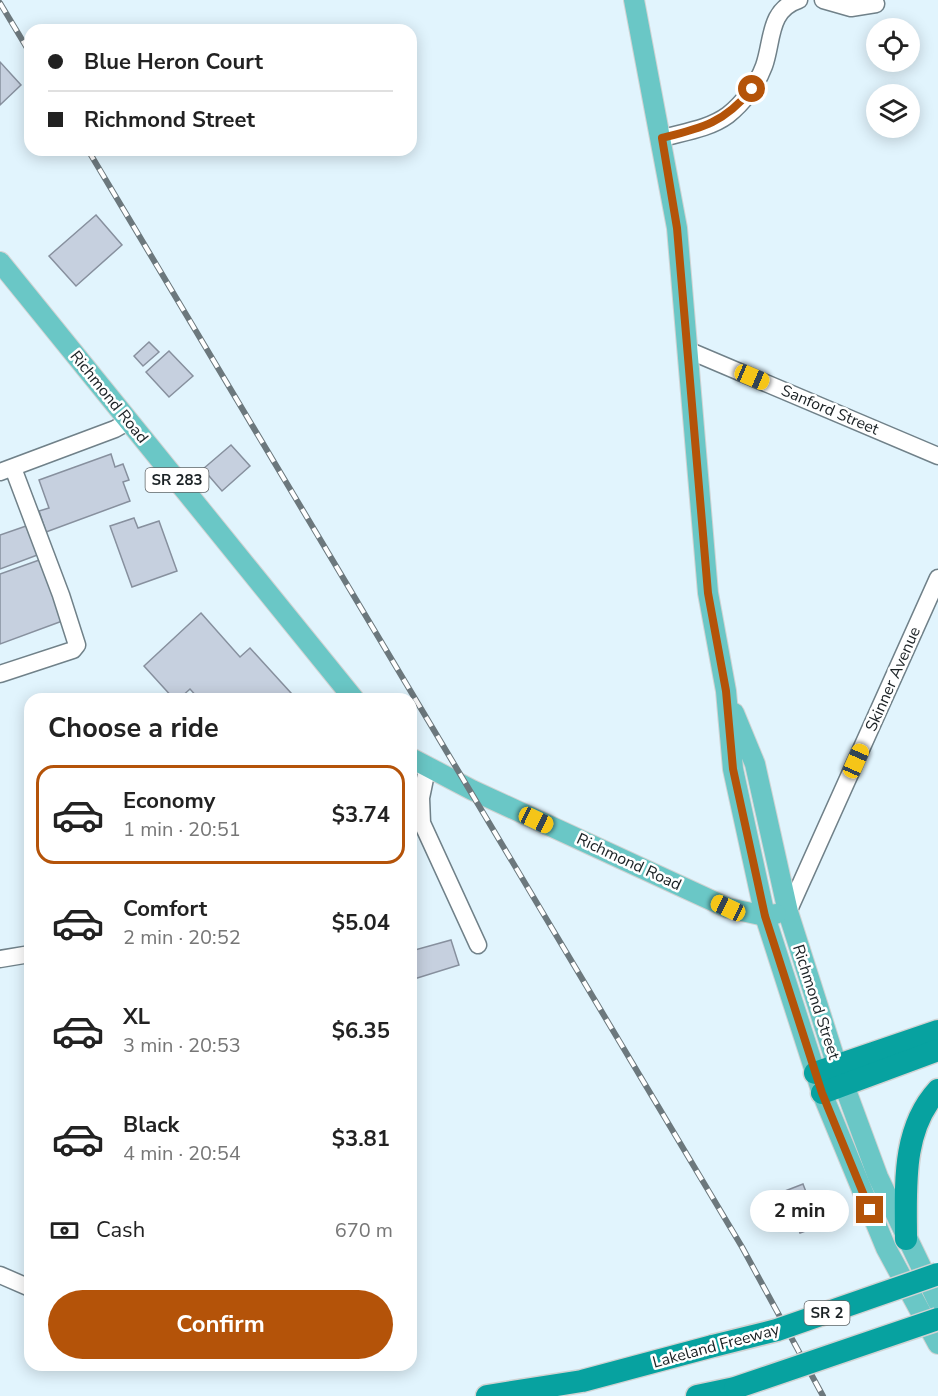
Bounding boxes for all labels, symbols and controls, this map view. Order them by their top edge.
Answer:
map controls [866,18,920,138]
button: locate [866,18,920,72]
text: Blue Heron Court [84,47,263,77]
route start [738,75,765,102]
button: layers [866,84,920,138]
text: Richmond Street [84,105,255,135]
street label: Richmond Road [65,346,153,448]
car [732,362,772,392]
street label: Sanford Street [778,380,883,441]
road number: SR 283 [146,468,208,492]
street label: Skinner Avenue [860,623,926,735]
text: Choose a ride [48,710,219,747]
car [840,741,872,781]
text: Economy [123,786,215,816]
icon: car [51,788,105,842]
text: $3.74 [332,800,390,830]
car [516,804,556,836]
text: 1 min · 20:51 [123,816,241,843]
street label: Richmond Road [573,828,685,896]
car [708,892,748,924]
text: Comfort [123,894,207,924]
icon: car [51,896,105,950]
text: $5.04 [332,908,390,938]
text: 2 min · 20:52 [123,924,241,951]
street label: Richmond Street [787,942,845,1063]
text: XL [123,1002,150,1032]
icon: car [51,1004,105,1058]
text: $6.35 [332,1016,390,1046]
text: 3 min · 20:53 [123,1032,241,1059]
text: Black [123,1110,179,1140]
icon: car [51,1112,105,1166]
text: $3.81 [332,1124,390,1154]
text: 4 min · 20:54 [123,1140,241,1167]
callout: 2 min [750,1189,849,1231]
route end [856,1196,883,1223]
text: 2 min [774,1197,825,1224]
icon: cash [48,1214,81,1247]
text: Cash [96,1215,145,1245]
text: 670 m [335,1217,393,1244]
button: Confirm [48,1290,393,1359]
road number: SR 2 [804,1301,850,1325]
street label: Lakeland Freeway [650,1318,783,1373]

